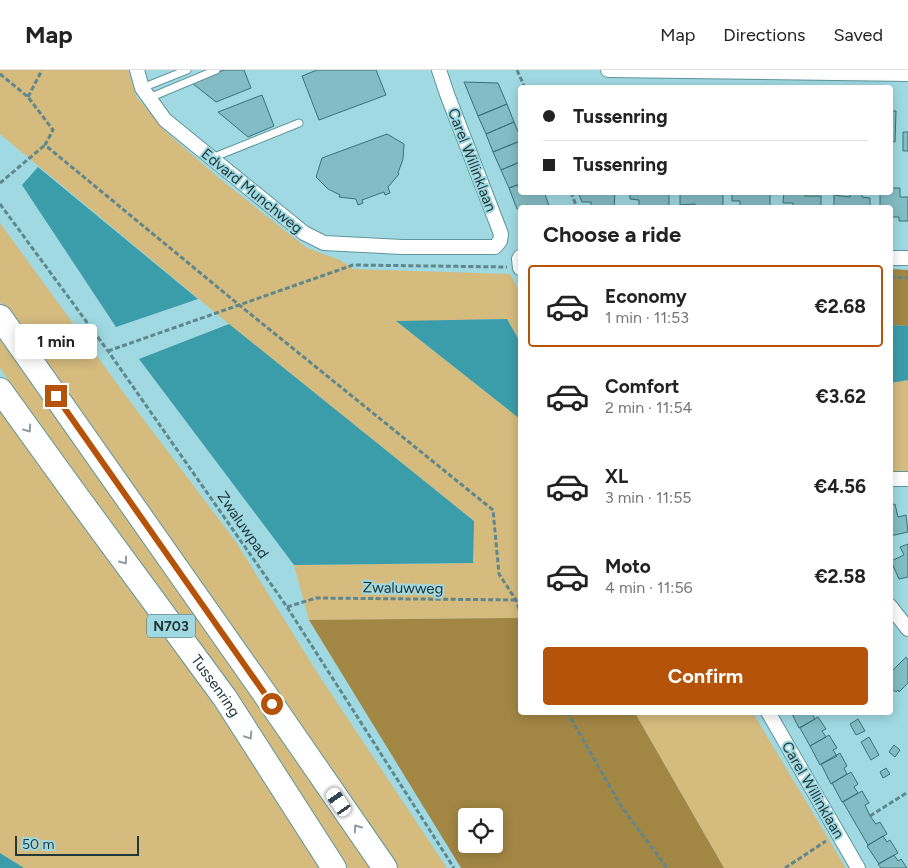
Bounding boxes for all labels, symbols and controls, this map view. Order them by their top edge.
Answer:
text: Map [25,20,73,49]
text: Map [660,24,695,46]
text: Directions [723,24,805,46]
text: Saved [833,24,883,46]
text: Tussenring [573,105,668,128]
street label: Carel Willinklaan [444,106,500,214]
street label: Edvard Munchweg [198,145,306,237]
text: Tussenring [573,153,668,176]
text: Choose a ride [543,221,681,248]
icon: car [545,284,590,329]
text: Economy [605,285,687,308]
text: €2.68 [814,295,866,318]
text: 1 min · 11:53 [605,308,689,327]
callout: 1 min [15,324,97,358]
text: 1 min [37,332,75,351]
icon: car [545,374,590,419]
text: Comfort [605,375,680,398]
route end [45,385,67,407]
text: €3.62 [815,385,866,408]
text: 2 min · 11:54 [605,398,693,417]
one-way arrow [22,423,31,433]
icon: car [545,464,590,509]
text: XL [605,465,628,488]
text: €4.56 [814,475,866,498]
street label: Zwaluwpad [213,488,273,562]
text: 3 min · 11:55 [605,488,692,507]
icon: car [545,554,590,599]
one-way arrow [118,555,126,564]
text: Moto [605,555,651,578]
text: €2.58 [814,565,866,588]
street label: Zwaluwweg [362,578,444,598]
text: 4 min · 11:56 [605,578,693,597]
road number: N703 [147,614,195,638]
button: Confirm [543,647,868,705]
street label: Tussenring [187,651,244,720]
route start [261,693,283,715]
one-way arrow [242,730,252,739]
street label: Carel Willinklaan [778,738,848,842]
car [324,785,353,819]
map controls [458,808,503,853]
button: locate [458,808,503,853]
one-way arrow [354,824,363,834]
scale bar [15,833,139,856]
text: 50 m [22,836,54,853]

